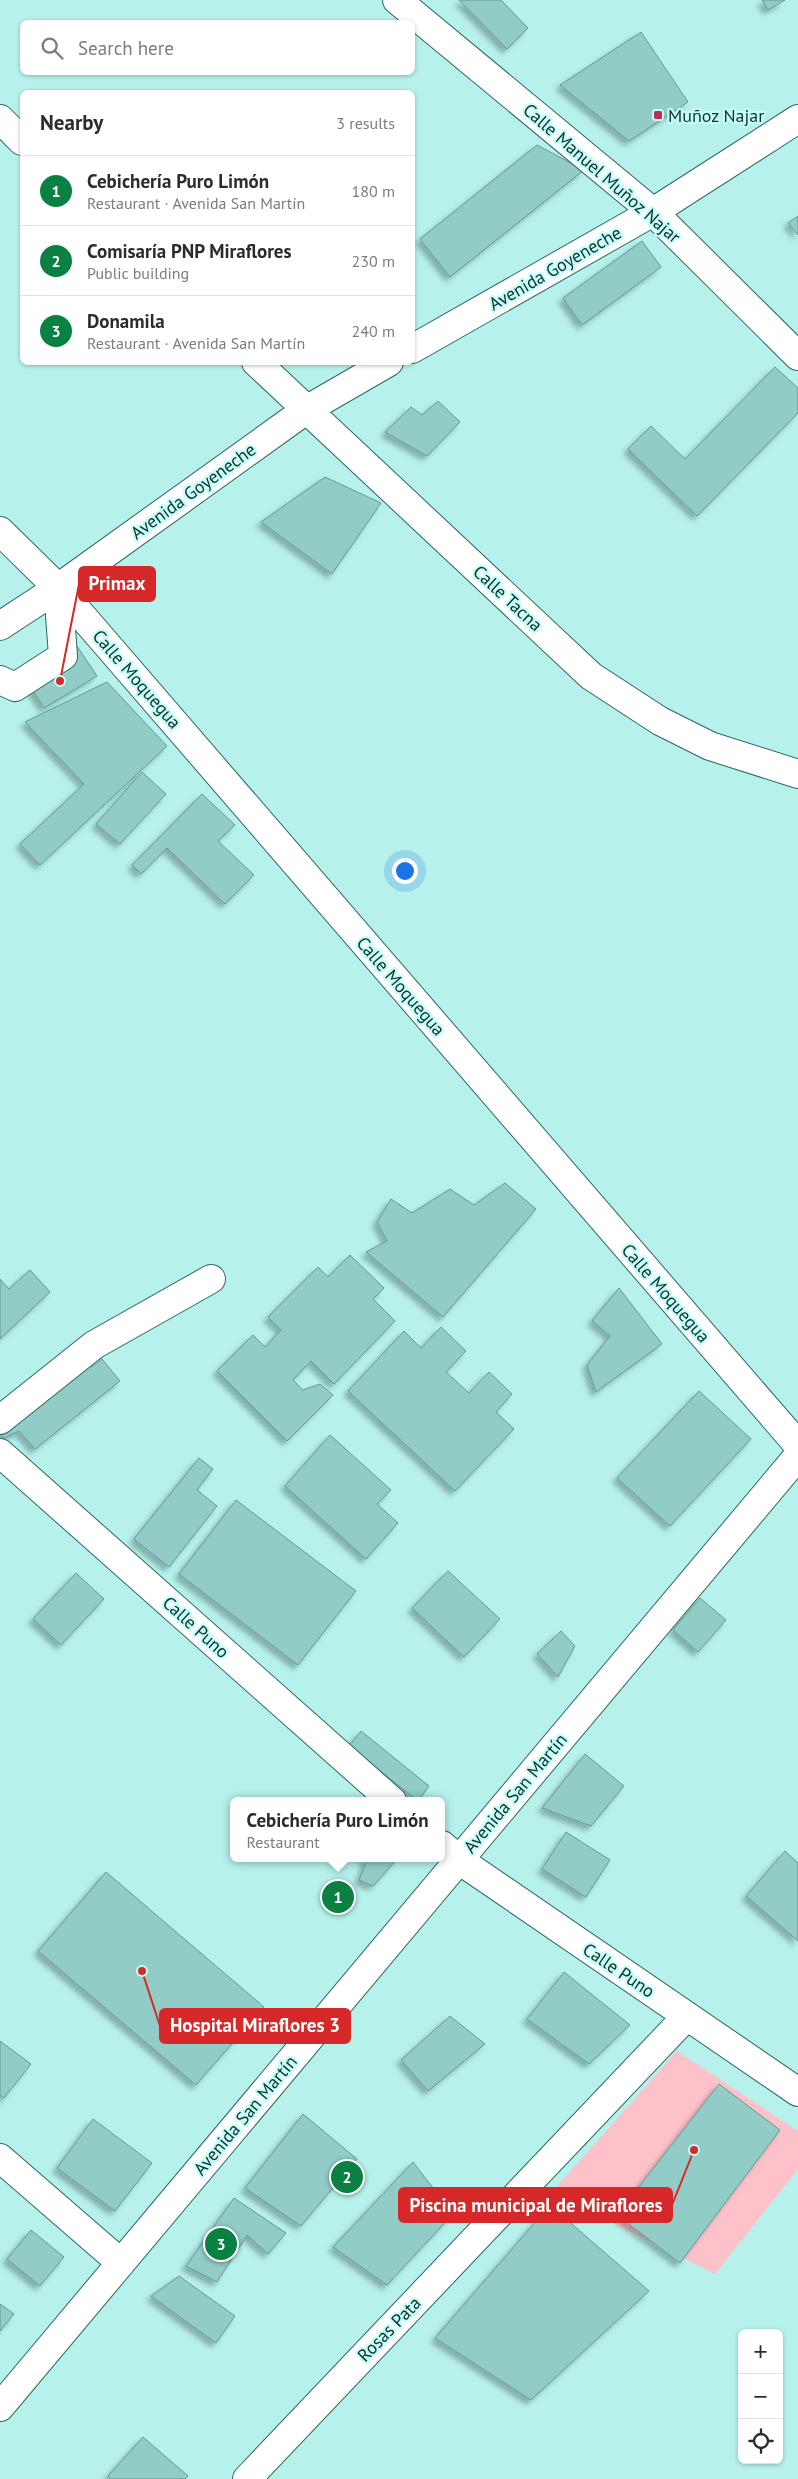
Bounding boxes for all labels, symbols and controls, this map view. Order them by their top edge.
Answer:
search box [20,20,415,75]
icon: search [38,34,66,62]
text: Search here [78,36,174,60]
street label: Calle Manuel Muñoz Najar [518,98,686,248]
place label: Muñoz Najar [668,104,764,127]
text: Nearby [40,109,103,136]
marker: Muñoz Najar [652,109,664,121]
text: 3 results [336,113,395,133]
text: Cebichería Puro Limón [87,169,269,193]
text: 1 [51,181,61,201]
text: 180 m [352,181,395,201]
text: Restaurant · Avenida San Martín [87,193,305,213]
street label: Avenida Goyeneche [485,221,625,315]
text: Comisaría PNP Miraflores [87,239,291,263]
text: 2 [51,251,61,271]
text: 230 m [352,251,395,271]
text: Public building [87,263,189,283]
text: Donamila [87,309,165,333]
text: 3 [51,321,61,341]
text: 240 m [352,321,395,341]
text: Restaurant · Avenida San Martín [87,333,305,353]
street label: Avenida Goyeneche [126,438,260,544]
street label: Calle Tacna [468,560,548,636]
callout: Primax [79,567,155,601]
text: Primax [89,571,145,595]
street label: Calle Moquegua [88,625,186,733]
your location [392,858,418,884]
street label: Calle Moquegua [352,932,450,1040]
street label: Calle Moquegua [617,1239,715,1347]
street label: Calle Puno [158,1591,234,1663]
street label: Avenida San Martín [458,1728,572,1858]
popup [230,1797,445,1862]
text: Cebichería Puro Limón [246,1808,429,1832]
text: Restaurant [246,1832,320,1852]
pin: 1 [322,1878,354,1916]
street label: Calle Puno [579,1938,659,2002]
callout: Hospital Miraflores 3 [160,2009,350,2043]
text: Hospital Miraflores 3 [170,2013,340,2037]
street label: Avenida San Martín [188,2050,302,2180]
pin: 2 [331,2158,363,2196]
callout: Piscina municipal de Miraflores [399,2188,672,2222]
text: Piscina municipal de Miraflores [409,2193,663,2217]
pin: 3 [205,2225,237,2263]
street label: Rosas Pata [352,2292,426,2366]
map controls [738,2329,783,2464]
button: + [738,2329,783,2374]
button: − [738,2374,783,2419]
button: locate [738,2419,783,2464]

